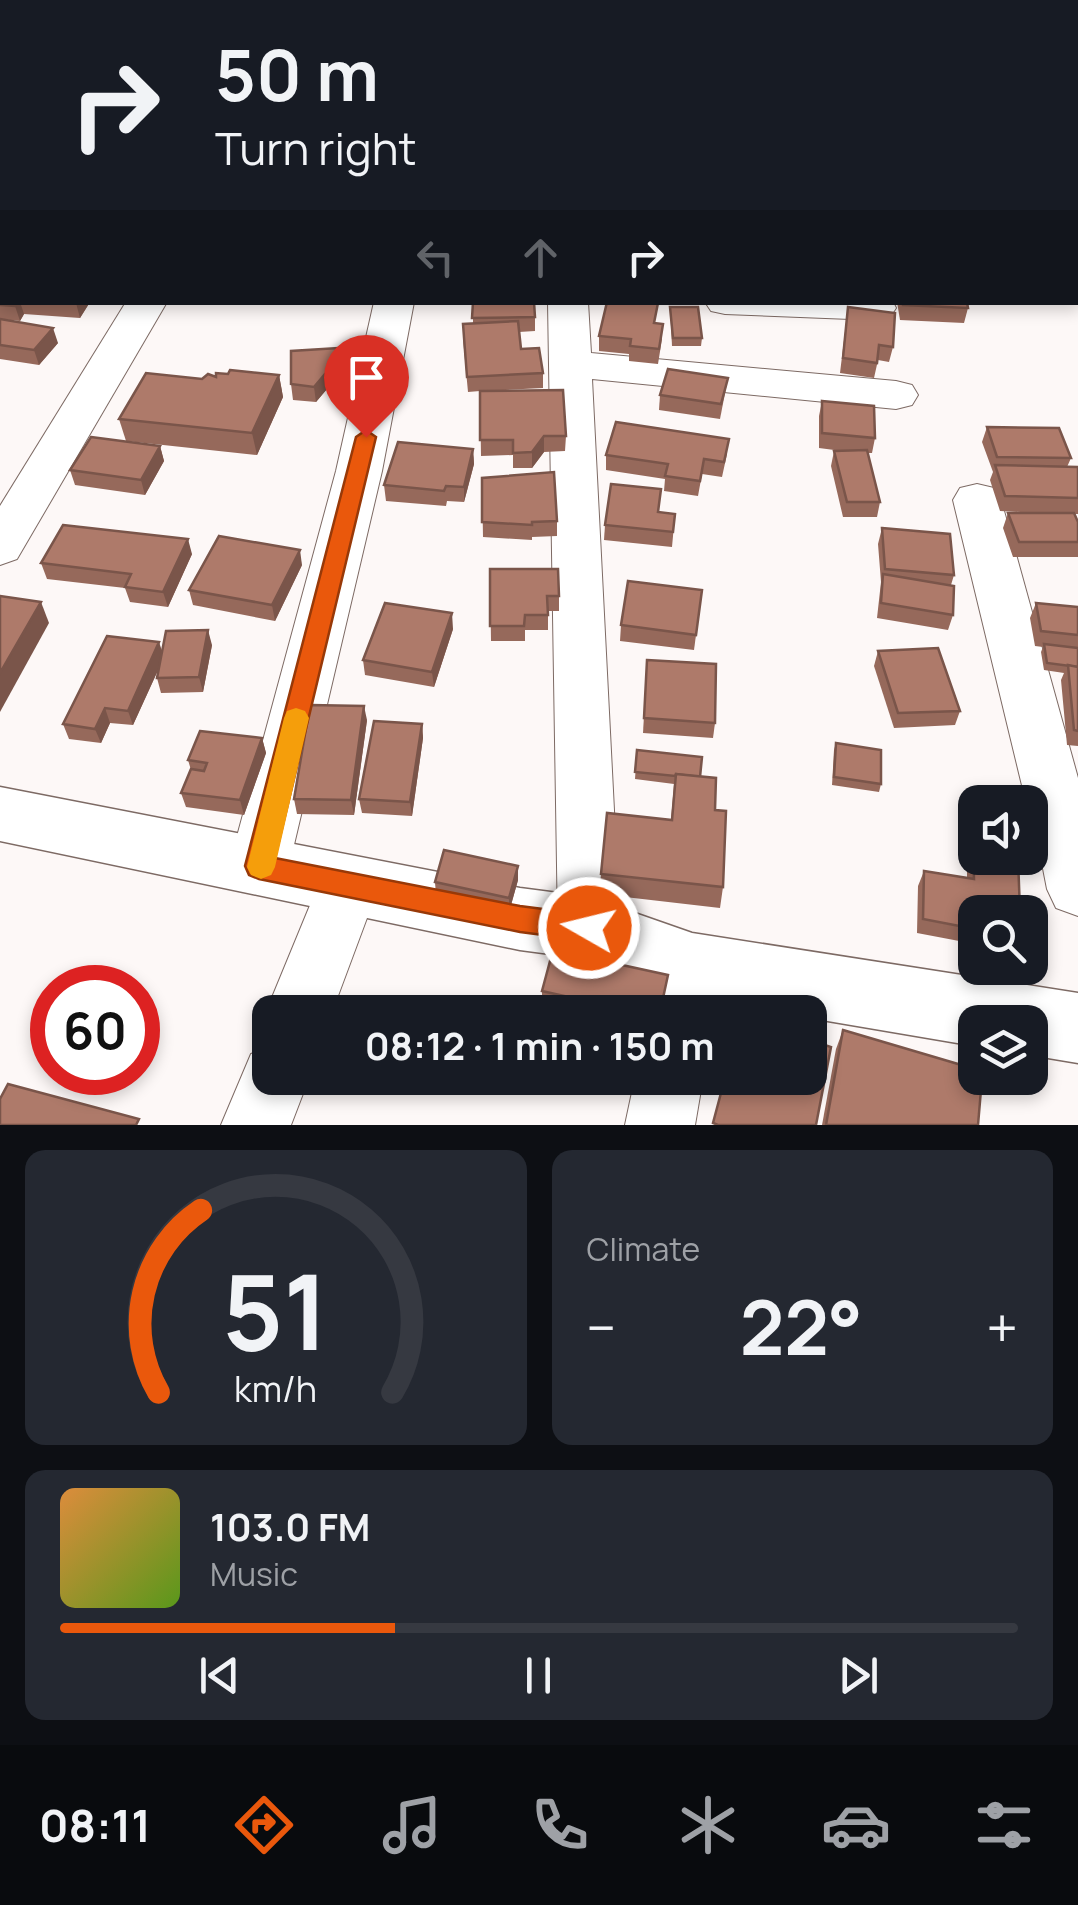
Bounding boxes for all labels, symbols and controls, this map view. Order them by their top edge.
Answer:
text: 50 m [215,26,379,122]
icon: right [50,40,180,170]
text: Turn right [215,117,416,179]
icon: left [408,230,463,285]
icon: ahead [513,230,568,285]
icon: right [618,230,673,285]
pin [324,335,409,438]
icon: arrive [339,350,394,405]
map controls [958,785,1048,1095]
button: sound [958,785,1048,875]
position arrow [537,876,641,980]
button: search [958,895,1048,985]
speed limit sign: 60 [30,965,160,1095]
button: layers [958,1005,1048,1095]
text: 08:12 · 1 min · 150 m [365,1019,714,1071]
text: Climate [587,1227,700,1271]
text: 51 [223,1239,329,1381]
text: 22° [740,1275,863,1378]
text: − [587,1289,616,1365]
text: + [986,1289,1018,1365]
text: km/h [234,1364,317,1413]
text: 103.0 FM [210,1500,370,1552]
text: Music [210,1552,298,1596]
icon: previous [192,1648,247,1703]
icon: pause [511,1648,566,1703]
icon: next [831,1648,886,1703]
icon: directions [229,1790,299,1860]
icon: music [377,1790,447,1860]
icon: phone [525,1790,595,1860]
icon: climate [673,1790,743,1860]
icon: car [821,1790,891,1860]
icon: filters [969,1790,1039,1860]
text: 08:11 [39,1794,151,1856]

